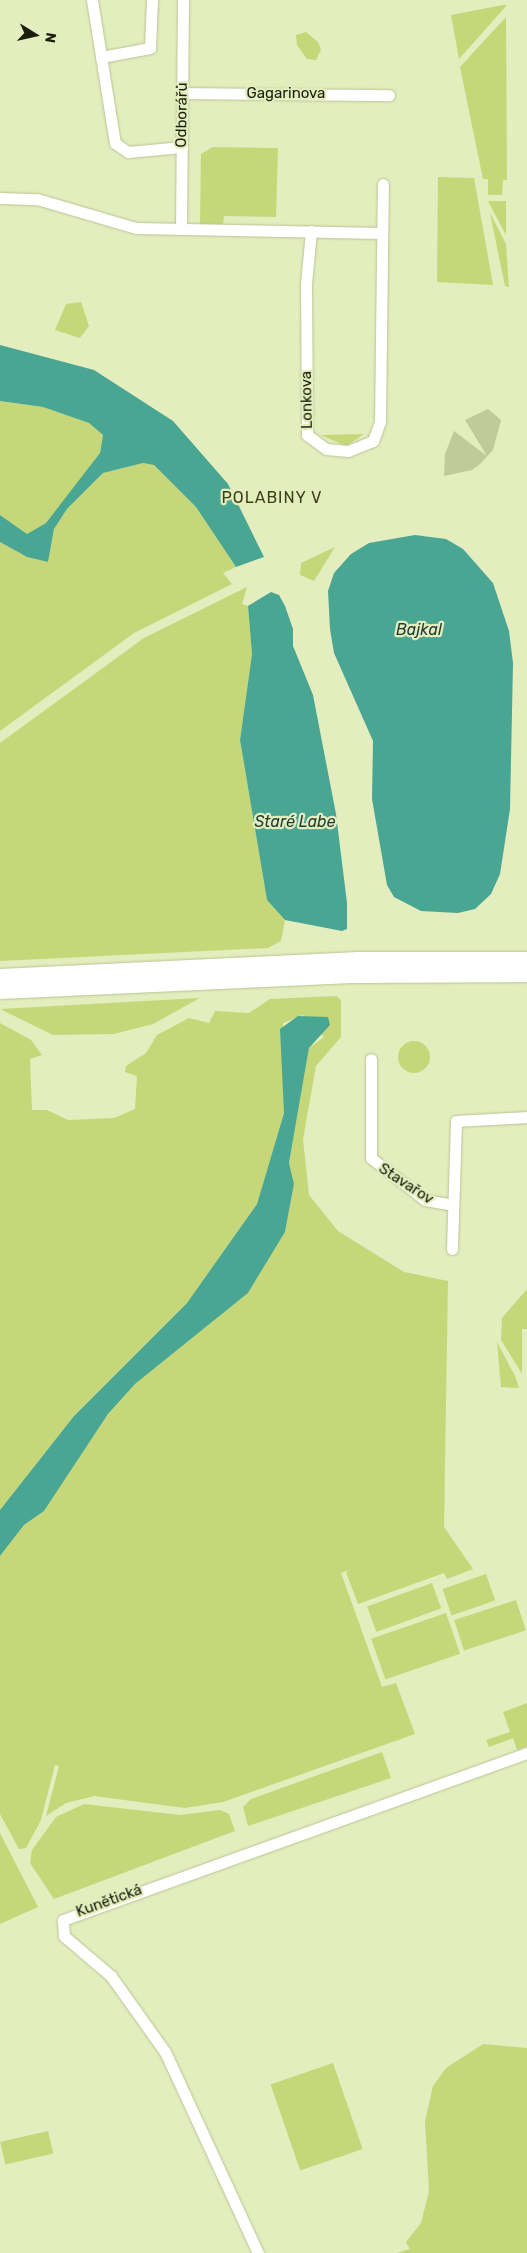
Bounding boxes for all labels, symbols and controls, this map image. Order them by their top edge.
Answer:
north arrow [10,10,60,60]
text: N [41,31,60,44]
street label: Odborářů [172,82,192,148]
street label: Gagarinova [247,85,325,103]
street label: Lonkova [297,371,317,429]
district label: POLABINY V [220,488,324,508]
water label: Bajkal [396,620,442,640]
water label: Staré Labe [254,812,336,832]
street label: Stavařov [375,1160,437,1208]
street label: Kunětická [74,1881,144,1921]

